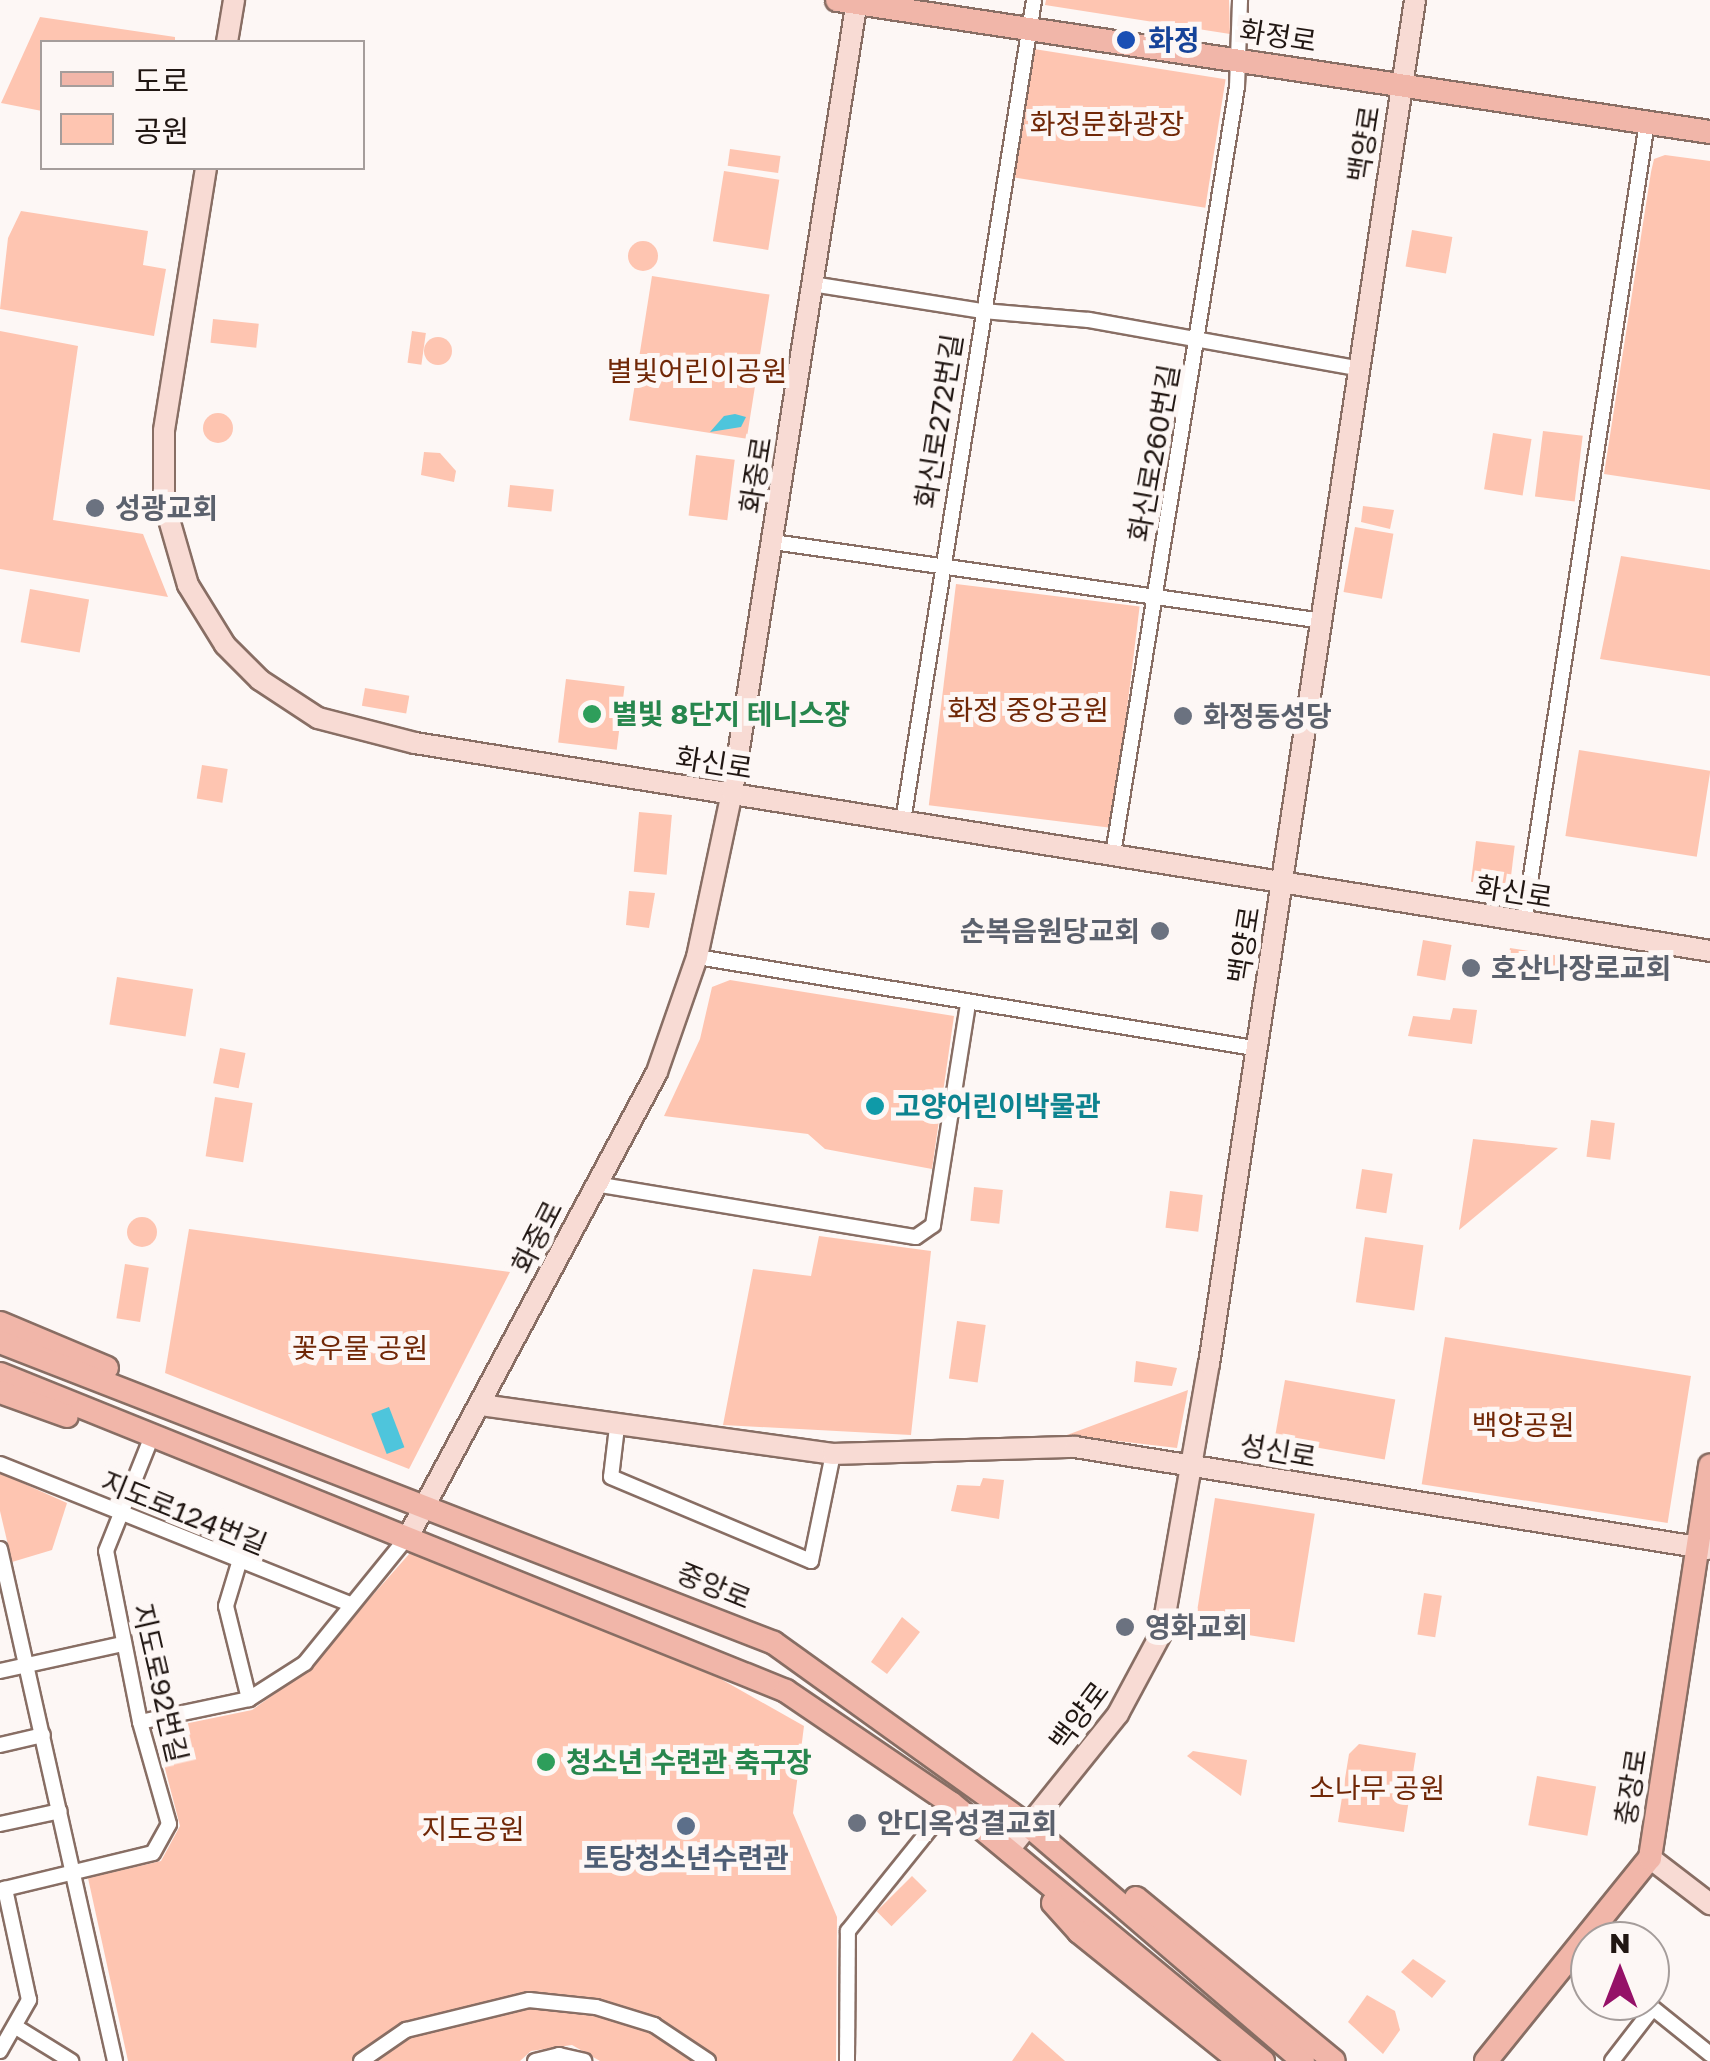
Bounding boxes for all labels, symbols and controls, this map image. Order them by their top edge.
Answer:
street label: 화정로 [1237,13,1319,59]
place label: 화정 [1148,23,1200,57]
marker: 화정 [1113,27,1139,53]
legend [40,40,365,170]
text: 도로 [134,63,189,99]
street label: 백양로 [1341,103,1387,185]
park label: 화정문화광장 [1030,107,1184,141]
text: 공원 [134,113,189,149]
street label: 화신로272번길 [909,331,969,511]
park label: 별빛어린이공원 [607,354,787,388]
street label: 화신로260번길 [1122,362,1186,544]
street label: 화중로 [733,434,779,516]
place label: 성광교회 [115,491,218,525]
marker: 성광교회 [84,497,106,519]
park label: 화정 중앙공원 [947,693,1109,727]
place label: 별빛 8단지 테니스장 [612,697,850,731]
place label: 화정동성당 [1203,699,1332,733]
marker: 별빛 8단지 테니스장 [581,703,603,725]
marker: 화정동성당 [1172,705,1194,727]
street label: 화신로 [673,740,755,786]
street label: 화신로 [1473,869,1555,915]
street label: 백양로 [1221,904,1267,986]
place label: 순복음원당교회 [960,914,1140,948]
marker: 순복음원당교회 [1149,920,1171,942]
place label: 호산나장로교회 [1491,951,1671,985]
marker: 호산나장로교회 [1460,957,1482,979]
place label: 고양어린이박물관 [895,1089,1101,1123]
marker: 고양어린이박물관 [864,1095,886,1117]
street label: 화중로 [504,1195,570,1279]
park label: 꽃우물 공원 [292,1331,428,1365]
park label: 백양공원 [1471,1408,1575,1442]
street label: 성신로 [1237,1428,1319,1474]
street label: 지도로124번길 [96,1465,272,1561]
street label: 중앙로 [672,1556,756,1616]
street label: 지도로92번길 [125,1600,195,1766]
place label: 영화교회 [1145,1610,1248,1644]
marker: 영화교회 [1114,1616,1136,1638]
street label: 백양로 [1042,1675,1116,1757]
place label: 청소년 수련관 축구장 [566,1745,812,1779]
street label: 충장로 [1608,1746,1654,1828]
marker: 청소년 수련관 축구장 [535,1751,557,1773]
park label: 소나무 공원 [1309,1771,1445,1805]
place label: 안디옥성결교회 [877,1806,1057,1840]
park label: 지도공원 [421,1812,525,1846]
marker: 안디옥성결교회 [846,1812,868,1834]
marker: 토당청소년수련관 [675,1815,697,1837]
place label: 토당청소년수련관 [583,1841,789,1875]
north arrow [1570,1921,1670,2021]
text: N [1609,1926,1631,1959]

